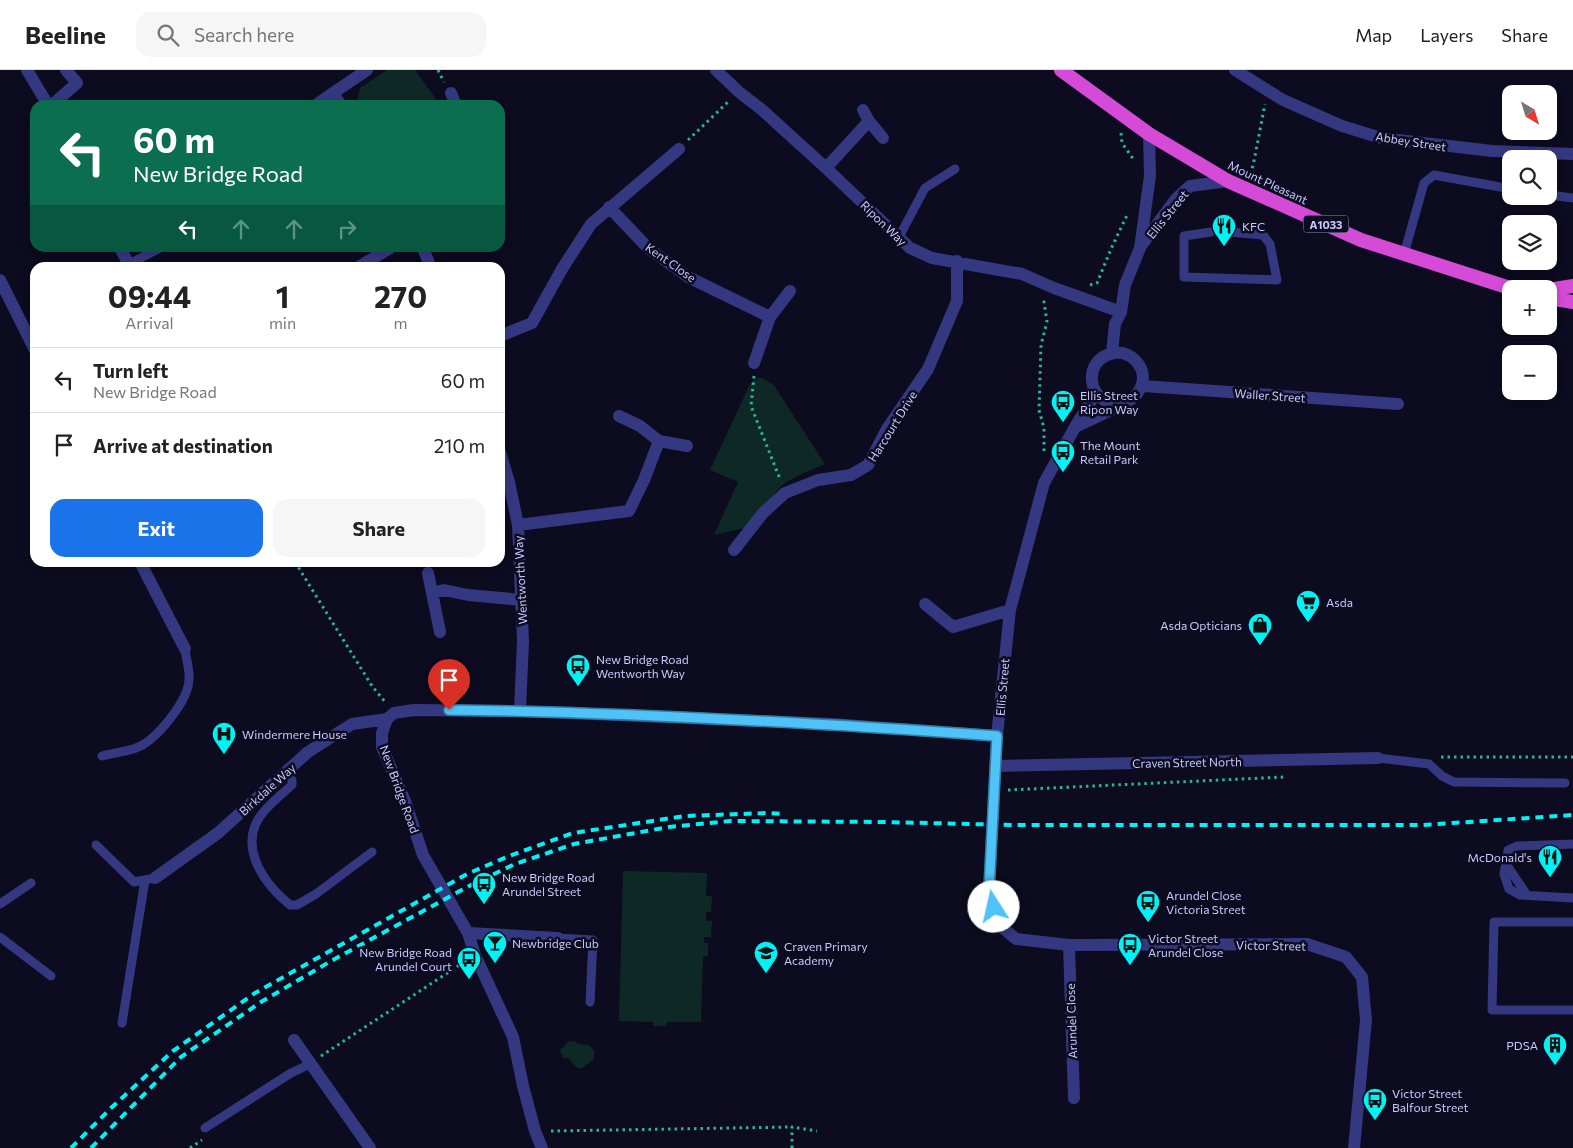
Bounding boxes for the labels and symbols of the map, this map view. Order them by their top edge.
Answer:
north arrow [1502,85,1558,140]
street label: Abbey Street [1375,129,1447,153]
street label: Mount Pleasant [1226,157,1310,207]
street label: Ellis Street [1143,187,1191,241]
street label: Ripon Way [858,198,910,248]
restaurant icon: KFC [1211,213,1237,247]
road number: A1033 [1304,216,1348,232]
place label: KFC [1242,219,1265,233]
street label: Kent Close [643,240,699,284]
street label: Waller Street [1234,386,1306,404]
street label: Harcourt Drive [865,388,919,464]
place label: Ellis Street Ripon Way [1080,388,1139,416]
bus stop icon: Ellis Street Ripon Way [1050,389,1076,423]
place label: The Mount Retail Park [1080,438,1140,466]
bus stop icon: The Mount Retail Park [1050,439,1076,473]
street label: Wentworth Way [511,535,529,625]
supermarket icon: Asda [1295,589,1321,623]
place label: Asda [1326,595,1353,609]
shop icon: Asda Opticians [1247,612,1273,646]
place label: Asda Opticians [1160,618,1242,632]
place label: New Bridge Road Wentworth Way [596,652,689,680]
bus stop icon: New Bridge Road Wentworth Way [565,653,591,687]
street label: Ellis Street [992,657,1012,716]
pin [428,659,470,710]
hospital icon: Windermere House [211,721,237,755]
place label: Windermere House [242,727,347,741]
street label: New Bridge Road [378,743,422,835]
street label: Craven Street North [1132,754,1242,770]
street label: Birkdale Way [236,760,298,818]
restaurant icon: McDonald's [1537,844,1563,878]
place label: McDonald's [1468,850,1532,864]
place label: New Bridge Road Arundel Street [502,870,595,898]
bus stop icon: New Bridge Road Arundel Street [471,871,497,905]
position arrow [967,880,1019,932]
place label: Arundel Close Victoria Street [1166,888,1246,916]
bus stop icon: Arundel Close Victoria Street [1135,889,1161,923]
bar icon: Newbridge Club [482,930,508,964]
place label: Victor Street Arundel Close [1148,931,1223,959]
bus stop icon: Victor Street Arundel Close [1117,932,1143,966]
place label: Newbridge Club [512,936,599,950]
street label: Victor Street [1236,937,1306,953]
place label: Craven Primary Academy [784,939,868,967]
school or university icon: Craven Primary Academy [753,940,779,974]
place label: New Bridge Road Arundel Court [359,945,452,973]
bus stop icon: New Bridge Road Arundel Court [456,946,482,980]
street label: Arundel Close [1063,983,1079,1059]
building icon: PDSA [1542,1032,1568,1066]
place label: PDSA [1506,1038,1538,1052]
place label: Victor Street Balfour Street [1392,1086,1468,1114]
bus stop icon: Victor Street Balfour Street [1362,1087,1388,1121]

